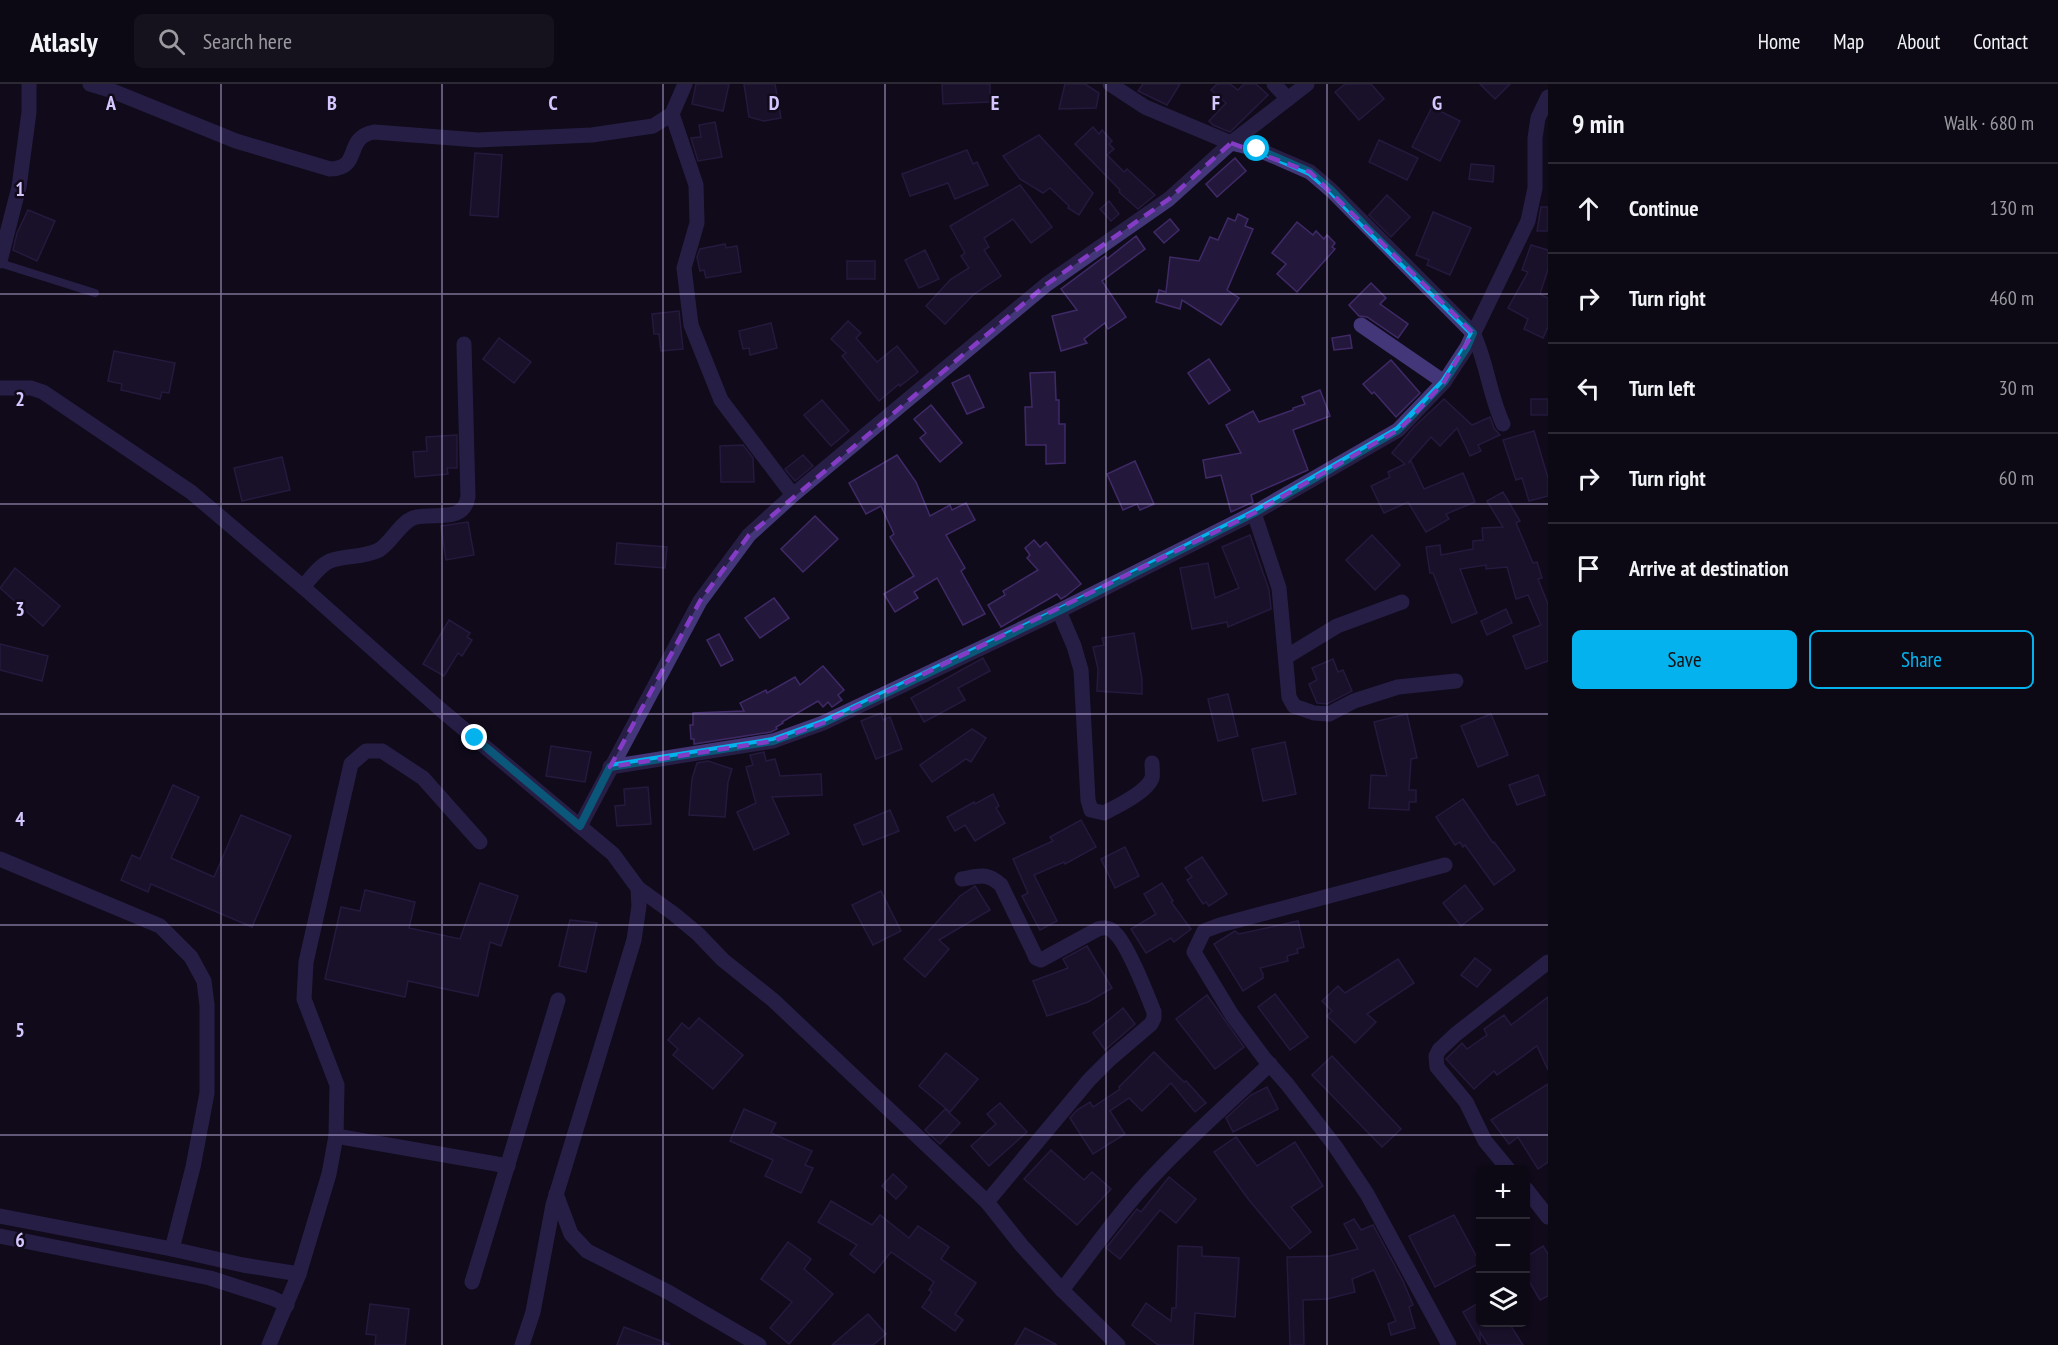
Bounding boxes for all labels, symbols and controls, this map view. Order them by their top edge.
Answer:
search box [134,14,554,68]
text: Atlasly [30,23,98,60]
icon: search [155,25,188,58]
text: Search here [203,27,292,55]
text: Home [1758,28,1800,55]
text: Map [1833,28,1864,55]
text: About [1897,28,1940,55]
text: Contact [1973,28,2028,55]
text: A [105,90,117,116]
text: B [327,90,337,116]
text: C [548,90,558,116]
text: D [769,90,780,116]
text: E [991,90,999,116]
text: F [1212,90,1220,116]
text: G [1432,90,1442,116]
text: 9 min [1572,107,1625,140]
text: Walk · 680 m [1944,110,2034,136]
route start [1243,135,1269,161]
text: 1 [15,176,25,202]
icon: ahead [1572,192,1605,225]
text: Continue [1629,194,1699,222]
text: 130 m [1990,195,2034,221]
icon: right [1572,282,1605,315]
text: Turn right [1629,284,1706,312]
text: 460 m [1990,285,2034,311]
icon: left [1572,372,1605,405]
text: Turn left [1629,374,1695,402]
text: 30 m [1999,375,2034,401]
text: 2 [15,386,25,412]
icon: right [1572,462,1605,495]
text: Turn right [1629,464,1706,492]
text: 60 m [1999,465,2034,491]
icon: arrive [1572,552,1605,585]
text: Arrive at destination [1629,554,1789,582]
text: 3 [15,596,25,622]
button: Save [1572,630,1797,689]
button: Share [1809,630,2034,689]
route end [461,724,487,750]
text: 4 [15,806,25,832]
text: 5 [15,1017,25,1043]
map controls [1476,1165,1530,1327]
button: + [1476,1165,1530,1219]
button: − [1476,1219,1530,1273]
text: 6 [15,1227,25,1253]
button: layers [1476,1273,1530,1327]

